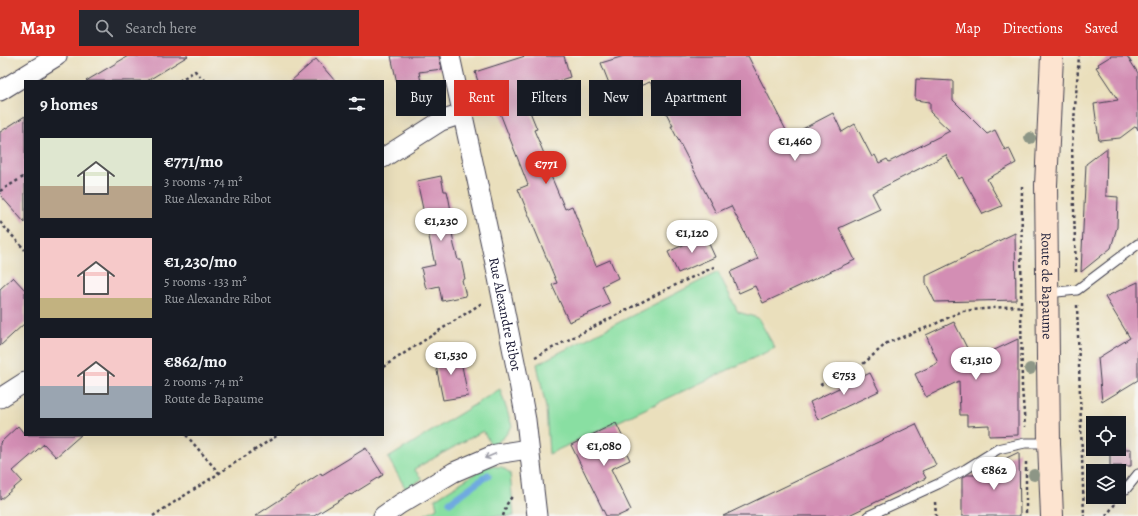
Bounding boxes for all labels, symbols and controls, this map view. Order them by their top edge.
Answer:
search box [79,10,359,46]
text: Map [20,15,55,41]
icon: search [93,17,115,39]
text: Search here [125,18,197,38]
text: Map [955,19,981,38]
text: Directions [1003,19,1063,38]
text: Saved [1085,19,1118,38]
chip: Buy [396,80,446,116]
chip: Rent [454,80,509,116]
chip: Filters [517,80,581,116]
chip: New [589,80,643,116]
chip: Apartment [651,80,741,116]
text: 9 homes [40,93,98,116]
icon: filters [346,93,368,115]
pin: €1,460 [762,128,828,162]
text: €1,460 [778,132,812,149]
text: €771/mo [164,150,223,173]
pin: €771 [522,151,570,185]
icon: home [72,154,120,202]
text: €771 [534,155,558,172]
text: 3 rooms · 74 m² [164,173,243,190]
text: Rue Alexandre Ribot [164,190,271,207]
pin: €1,230 [408,208,474,242]
text: €1,230 [424,212,458,229]
pin: €1,120 [659,220,725,254]
text: €1,120 [675,224,709,241]
street label: Route de Bapaume [1037,232,1057,340]
text: €1,230/mo [164,250,237,273]
icon: home [72,254,120,302]
street label: Rue Alexandre Ribot [485,255,526,373]
text: 5 rooms · 133 m² [164,273,247,290]
text: Rue Alexandre Ribot [164,290,271,307]
pin: €1,530 [418,342,484,376]
text: €1,530 [434,346,468,363]
pin: €1,310 [943,347,1009,381]
text: €862/mo [164,350,227,373]
text: €1,310 [960,351,992,368]
icon: home [72,354,120,402]
pin: €753 [820,362,868,396]
text: €753 [832,366,856,383]
text: 2 rooms · 74 m² [164,373,243,390]
text: Route de Bapaume [164,390,264,407]
map controls [1086,416,1126,504]
button: locate [1086,416,1126,456]
pin: €1,080 [571,433,637,467]
text: €1,080 [587,437,621,454]
one-way arrow [485,453,497,460]
pin: €862 [970,457,1018,491]
text: €862 [981,461,1007,478]
button: layers [1086,464,1126,504]

